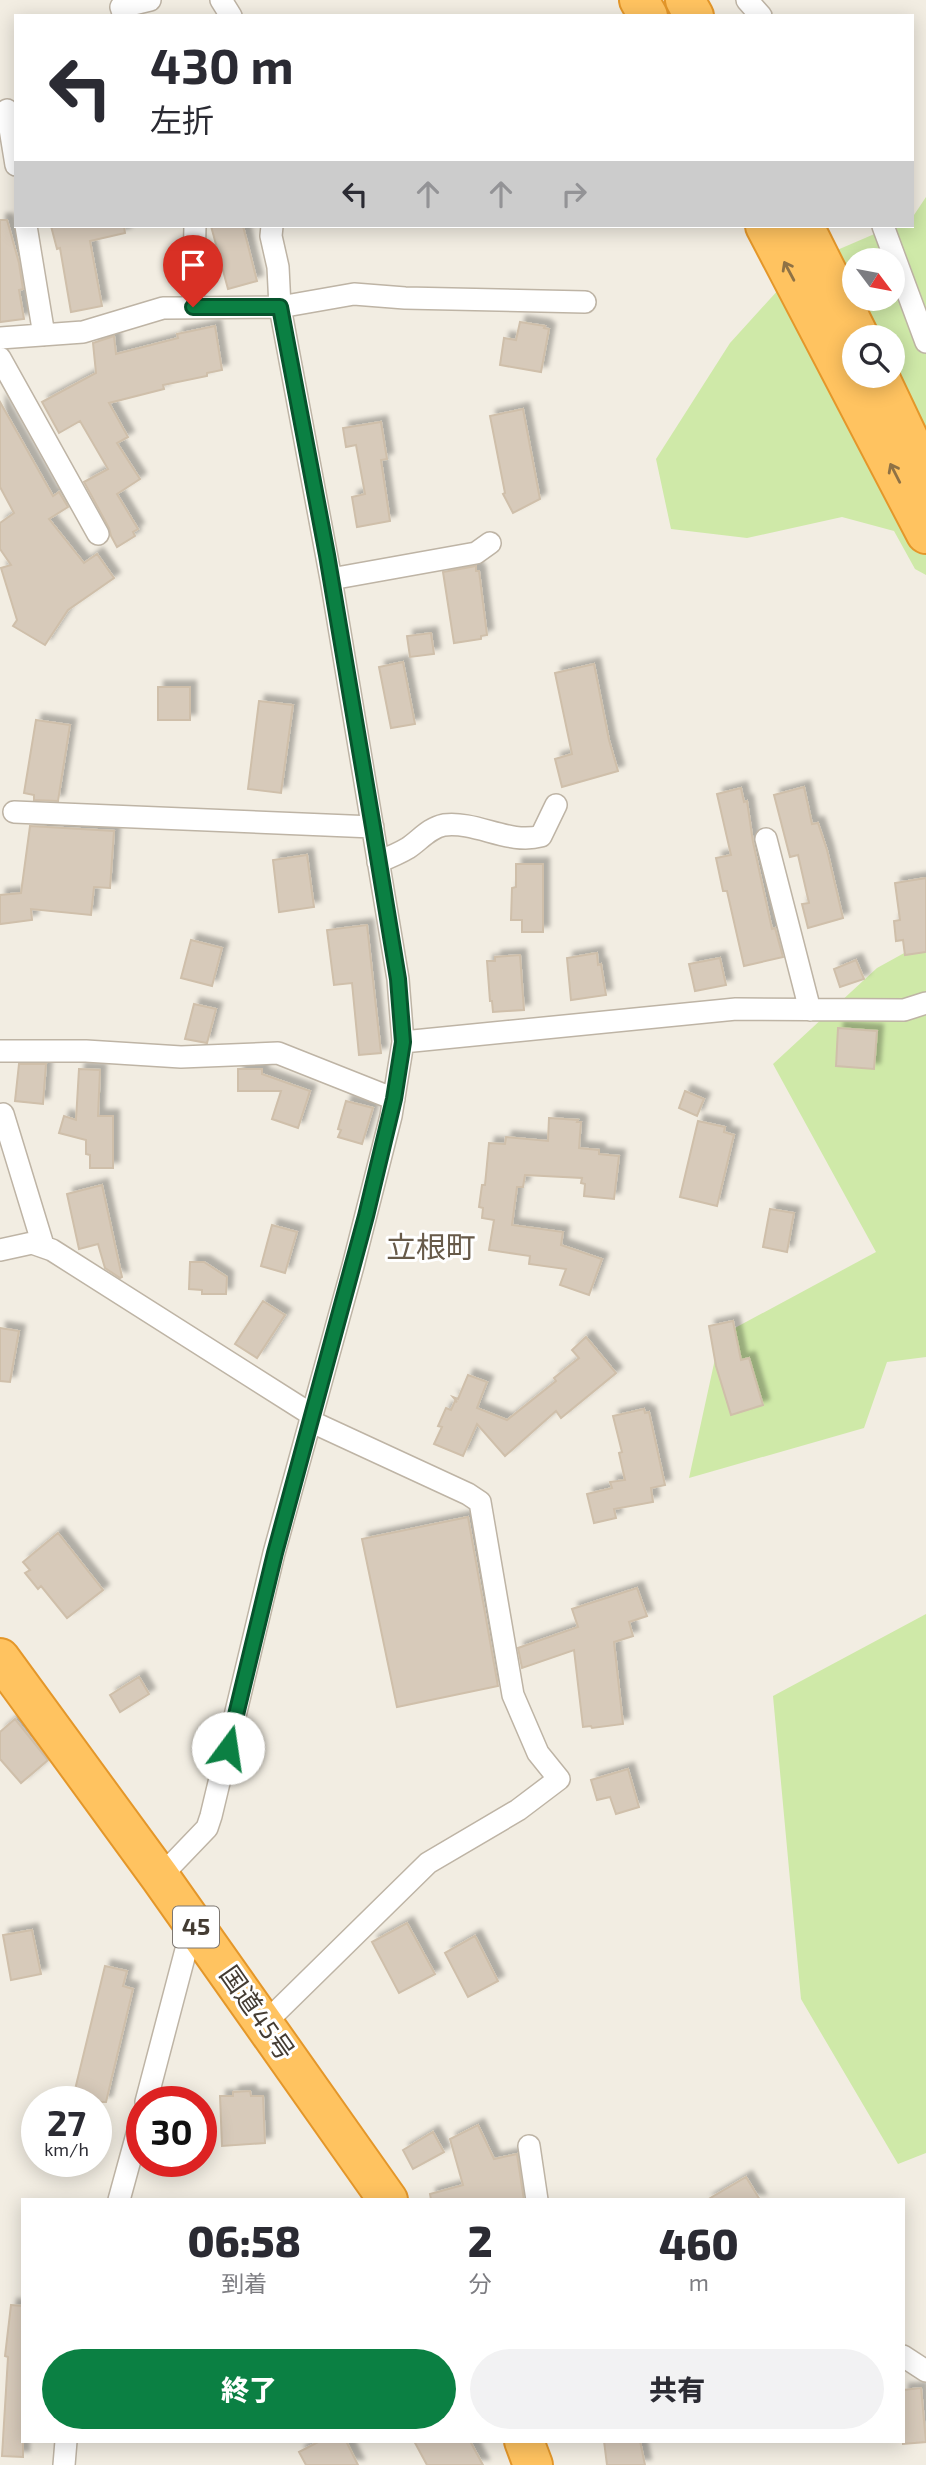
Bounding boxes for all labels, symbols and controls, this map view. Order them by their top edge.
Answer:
text: 430 m [150,35,294,94]
icon: left [35,42,126,133]
text: 左折 [150,100,214,138]
icon: left [336,175,374,213]
icon: ahead [409,175,447,213]
icon: ahead [482,175,520,213]
icon: right [555,175,593,213]
pin [163,235,223,307]
icon: arrive [174,246,212,284]
north arrow [842,248,905,312]
map controls [842,248,905,388]
one-way arrow [782,262,796,282]
button: search [842,325,905,388]
one-way arrow [888,463,902,484]
district label: 立根町 [386,1228,476,1264]
position arrow [191,1711,265,1785]
road number: 45 [173,1906,219,1948]
street label: 国道45号 [215,1959,302,2065]
speed limit sign: 30 [126,2086,217,2177]
text: 27 [47,2101,86,2143]
text: km/h [44,2138,89,2160]
text: 06:58 [187,2215,301,2265]
text: 2 [468,2215,492,2265]
text: 460 [659,2218,739,2268]
text: m [689,2268,709,2296]
text: 到着 [221,2269,267,2297]
text: 分 [469,2269,492,2297]
button: 終了 [42,2349,456,2429]
button: 共有 [470,2349,884,2429]

